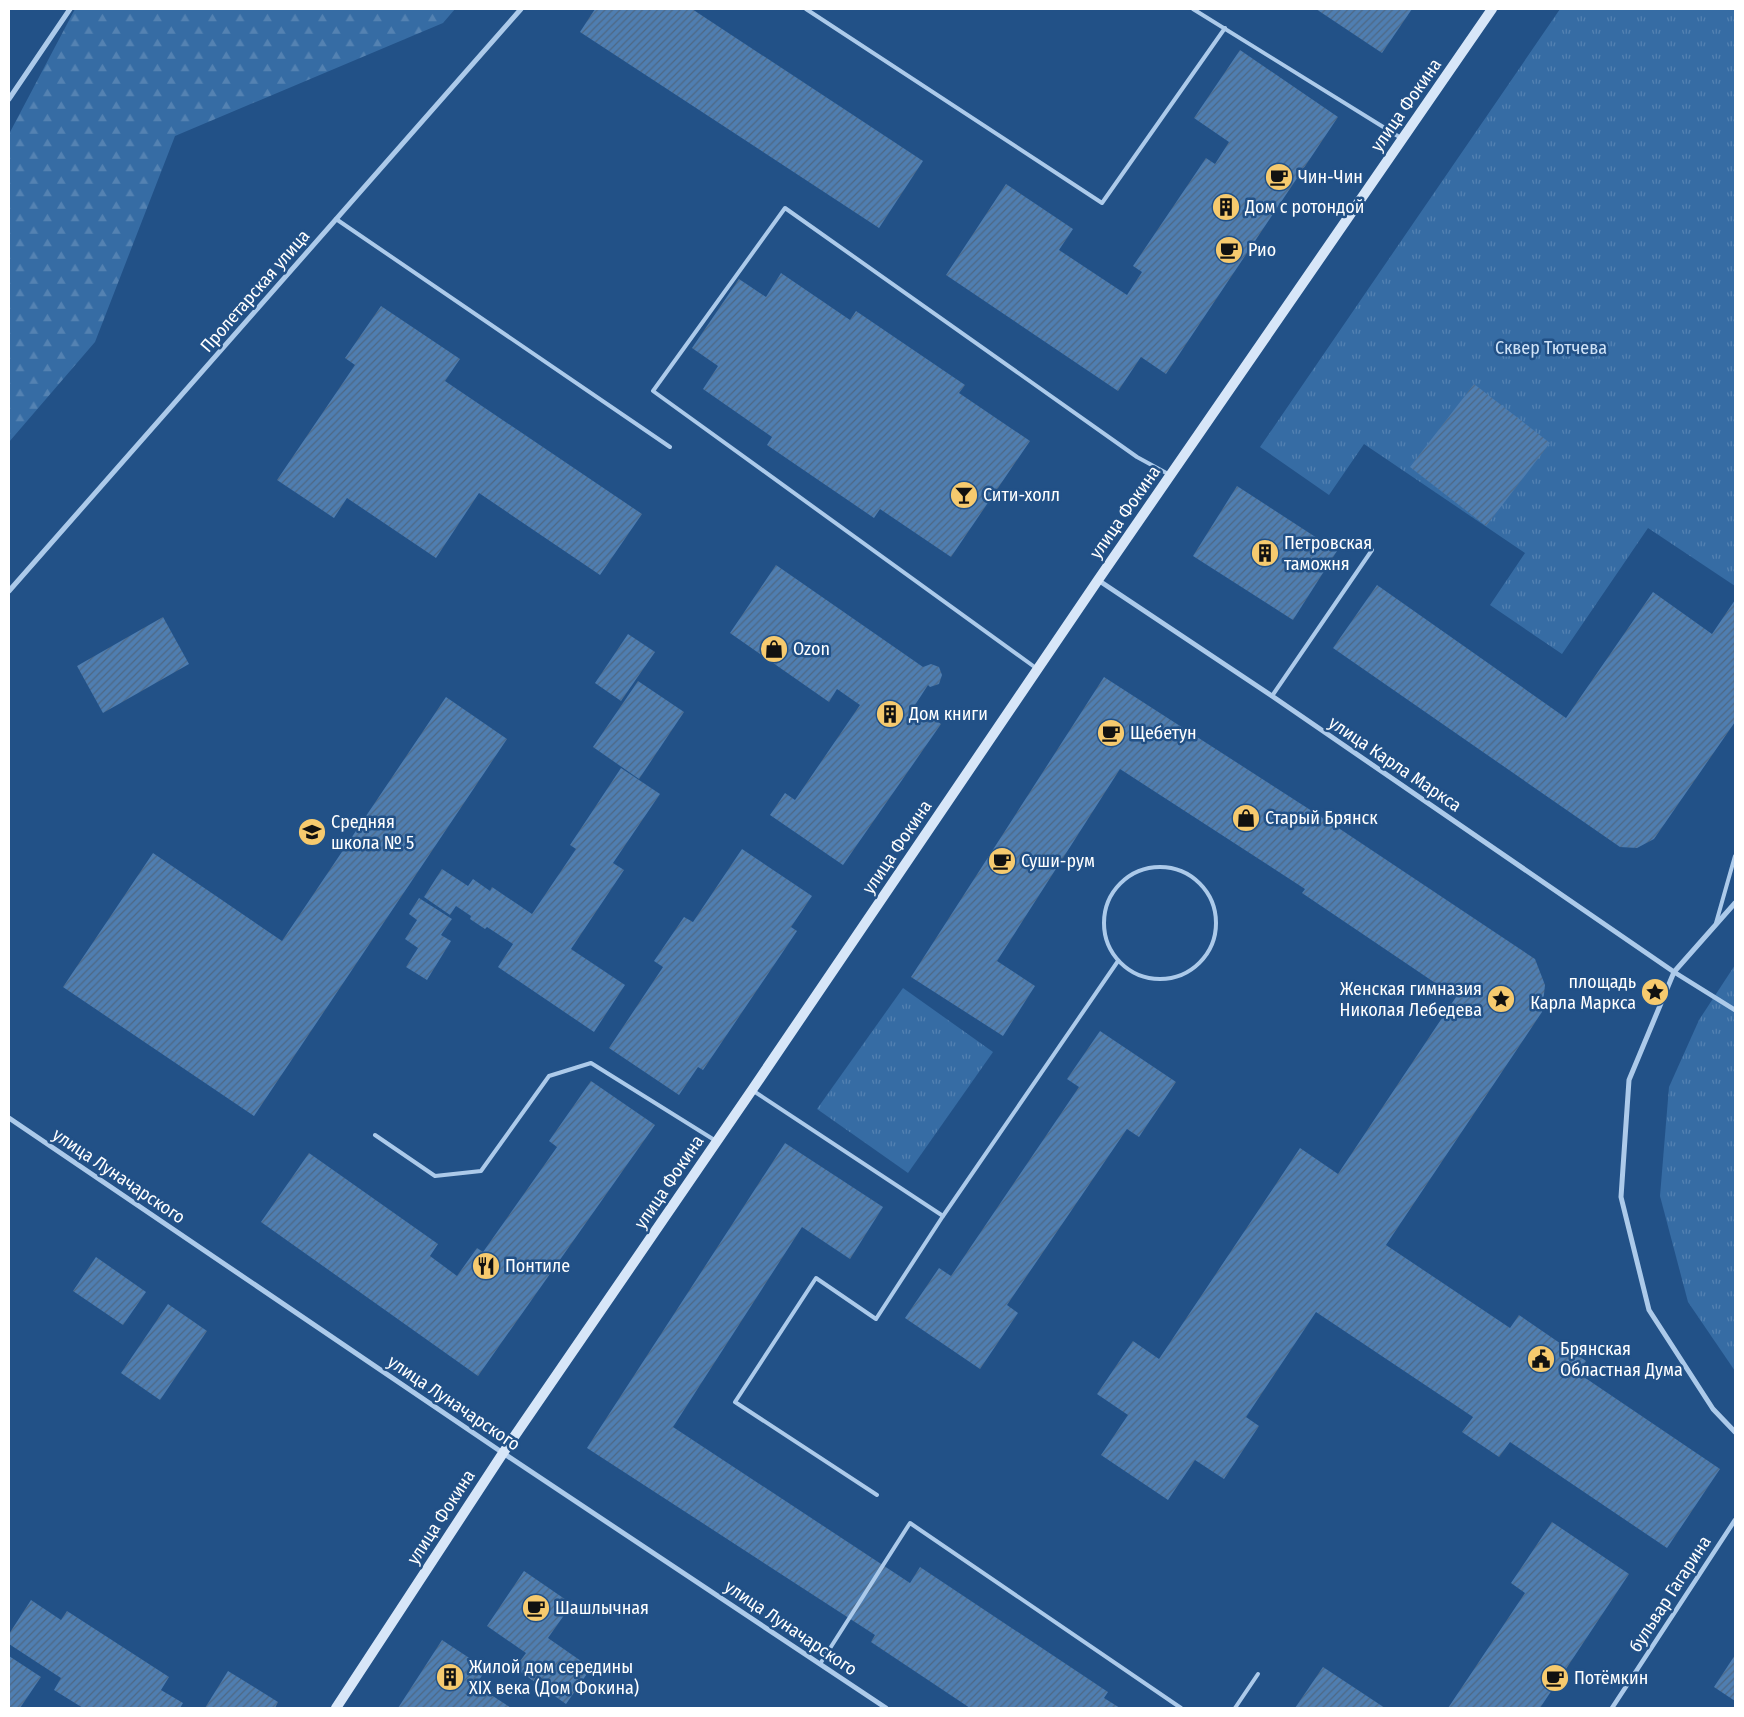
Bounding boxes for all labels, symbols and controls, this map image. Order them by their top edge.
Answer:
street label: улица Фокина [1366,54,1446,156]
cafe icon: Чин-Чин [1264,162,1294,192]
place label: Чин-Чин [1298,166,1363,188]
building icon: Дом с ротондой [1211,192,1241,222]
place label: Дом с ротондой [1244,196,1364,218]
street label: Пролетарская улица [196,225,314,357]
cafe icon: Рио [1214,235,1244,265]
place label: Рио [1248,239,1276,261]
park label: Сквер Тютчева [1495,337,1607,359]
street label: улица Фокина [1085,461,1165,563]
bar icon: Сити-холл [949,480,979,510]
place label: Сити-холл [983,484,1060,506]
place label: Петровская таможня [1284,532,1372,575]
building icon: Петровская таможня [1250,538,1280,568]
shop icon: Ozon [759,634,789,664]
place label: Ozon [793,638,830,660]
building icon: Дом книги [875,699,905,729]
place label: Дом книги [908,703,988,725]
street label: улица Карла Маркса [1325,711,1466,817]
cafe icon: Щебетун [1096,718,1126,748]
place label: Щебетун [1130,722,1197,744]
street label: улица Фокина [858,796,937,898]
shop icon: Старый Брянск [1231,803,1261,833]
place label: Старый Брянск [1265,807,1378,829]
place label: Средняя школа № 5 [331,811,414,854]
school or university icon: Средняя школа № 5 [297,817,327,847]
cafe icon: Суши-рум [987,846,1017,876]
place label: Суши-рум [1021,850,1095,872]
place label: площадь Карла Маркса [1530,971,1636,1014]
place icon: площадь Карла Маркса [1640,977,1670,1007]
place label: Женская гимназия Николая Лебедева [1339,978,1482,1021]
place icon: Женская гимназия Николая Лебедева [1486,984,1516,1014]
street label: улица Луначарского [49,1124,189,1228]
street label: улица Фокина [630,1131,709,1233]
restaurant icon: Понтиле [471,1251,501,1281]
place label: Понтиле [505,1255,570,1277]
place label: Брянская Областная Дума [1560,1338,1683,1381]
public building icon: Брянская Областная Дума [1526,1344,1556,1374]
street label: улица Луначарского [384,1351,524,1455]
street label: улица Фокина [402,1465,480,1569]
street label: бульвар Гагарина [1624,1532,1716,1656]
street label: улица Луначарского [721,1576,861,1680]
cafe icon: Шашлычная [521,1593,551,1623]
place label: Шашлычная [555,1597,649,1619]
place label: Жилой дом середины XIX века (Дом Фокина) [469,1656,639,1699]
building icon: Жилой дом середины XIX века (Дом Фокина) [435,1662,465,1692]
cafe icon: Потёмкин [1540,1663,1570,1693]
place label: Потёмкин [1574,1667,1648,1689]

